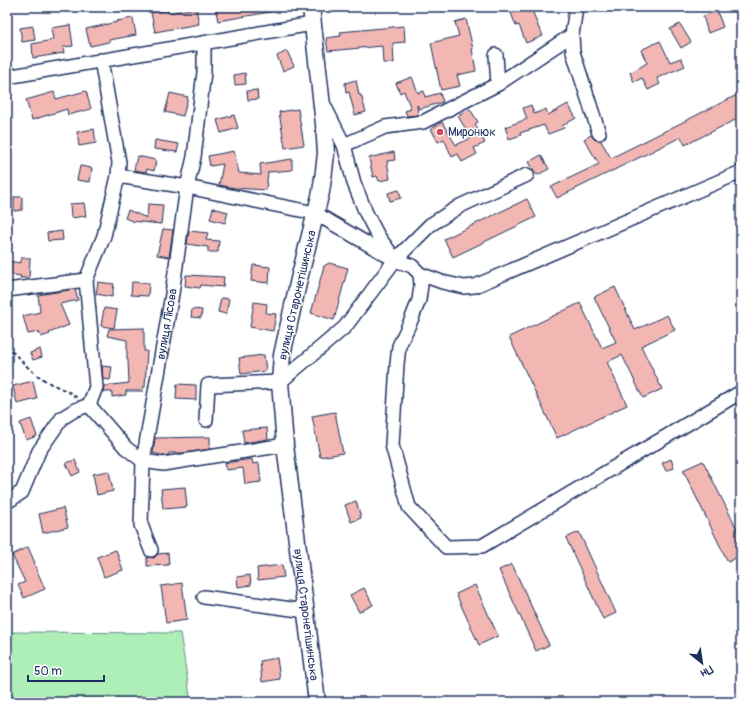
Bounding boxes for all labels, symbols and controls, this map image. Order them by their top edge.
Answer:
place label: Миронюк [448,125,496,140]
marker: Миронюк [435,127,445,137]
street label: вулиця Старонетішинська [275,228,320,362]
street label: вулиця Лісова [154,287,181,361]
street label: вулиця Старонетішинська [290,548,321,682]
north arrow [682,643,722,683]
scale bar [28,657,104,683]
text: Пн [698,663,715,680]
text: 50 m [34,664,62,679]

